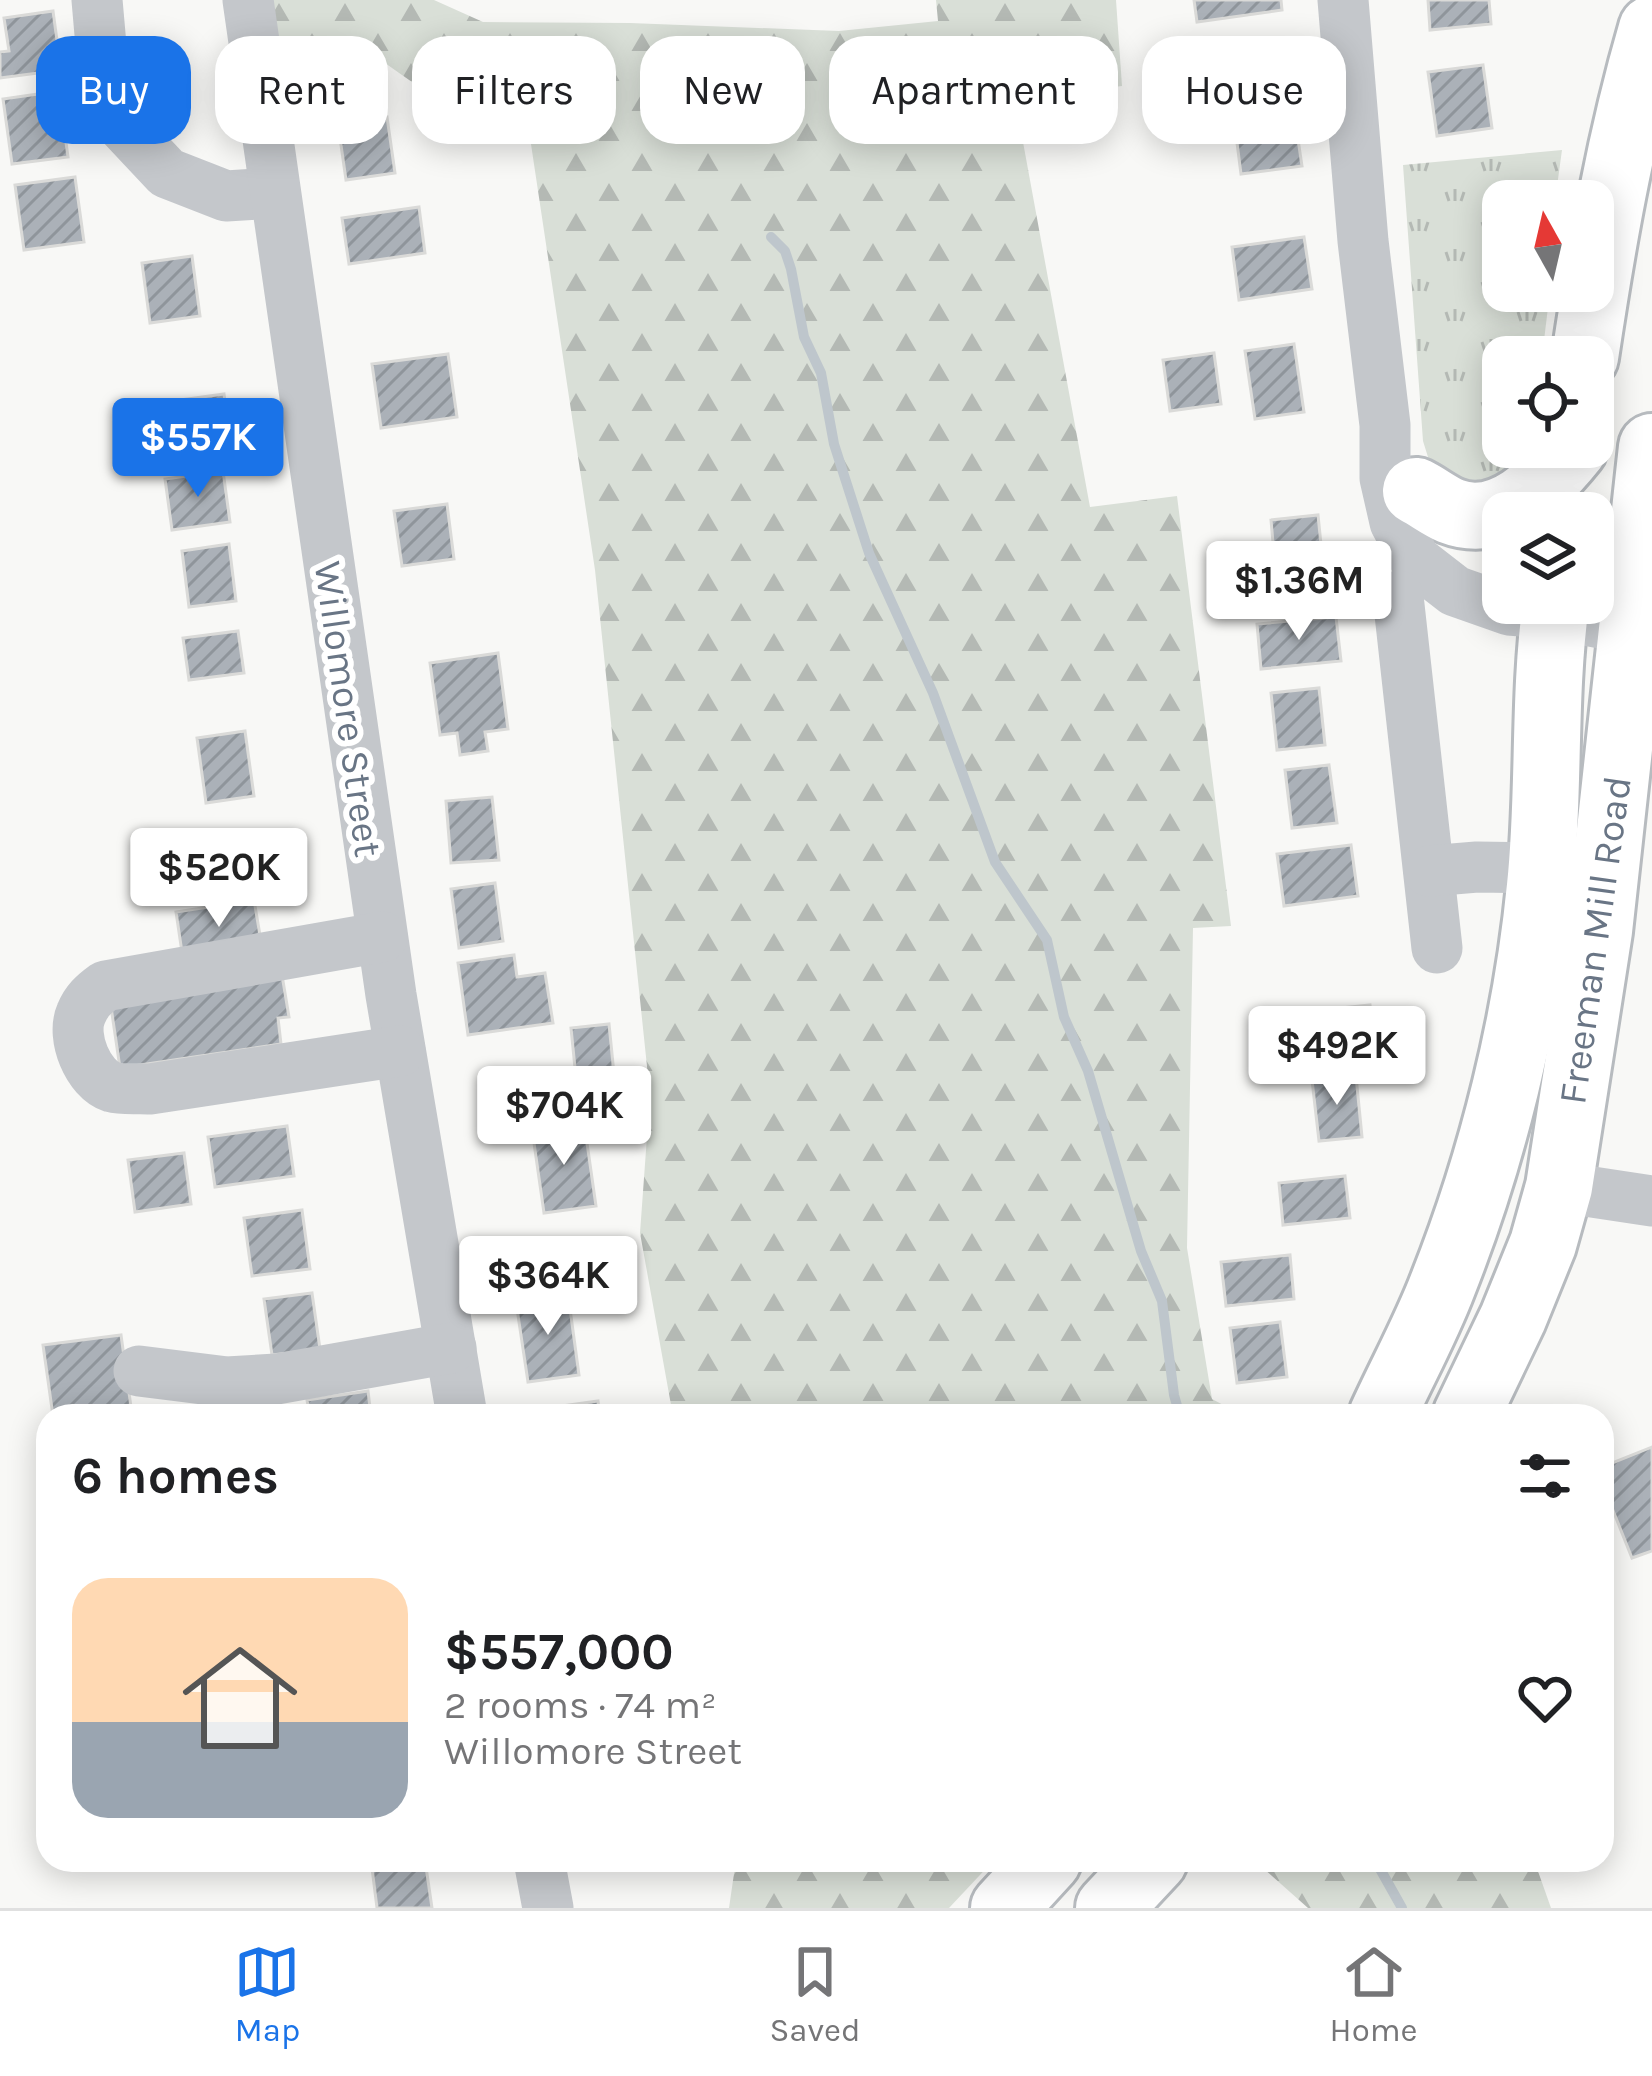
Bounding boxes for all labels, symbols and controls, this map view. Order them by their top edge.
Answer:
chip: Buy [36,36,191,144]
chip: Rent [215,36,388,144]
chip: Filters [412,36,616,144]
chip: New [640,36,805,144]
chip: Apartment [829,36,1118,144]
chip: House [1142,36,1346,144]
north arrow [1482,180,1614,312]
map controls [1482,180,1614,624]
button: locate [1482,336,1614,468]
pin: $557K [114,398,282,500]
text: $557K [139,414,257,460]
button: layers [1482,492,1614,624]
pin: $1.36M [1201,541,1397,643]
text: $1.36M [1233,557,1365,603]
street label: Willomore Street [305,558,392,860]
street label: Freeman Mill Road [1549,773,1641,1107]
pin: $520K [135,828,303,930]
text: $520K [157,844,281,890]
pin: $492K [1253,1006,1421,1108]
text: $492K [1276,1022,1398,1068]
pin: $704K [480,1066,648,1168]
text: $704K [504,1082,624,1128]
pin: $364K [464,1236,632,1338]
text: $364K [486,1252,610,1298]
icon: filters [1512,1443,1578,1509]
text: 6 homes [72,1446,279,1506]
text: $557,000 [444,1622,674,1682]
icon: home [168,1626,312,1770]
icon: heart [1512,1665,1578,1731]
text: 2 rooms · 74 m² [444,1682,717,1728]
text: Willomore Street [444,1728,742,1774]
tab: Map [234,1939,300,2049]
tab: Saved [769,1939,861,2049]
tab: Home [1330,1939,1418,2049]

